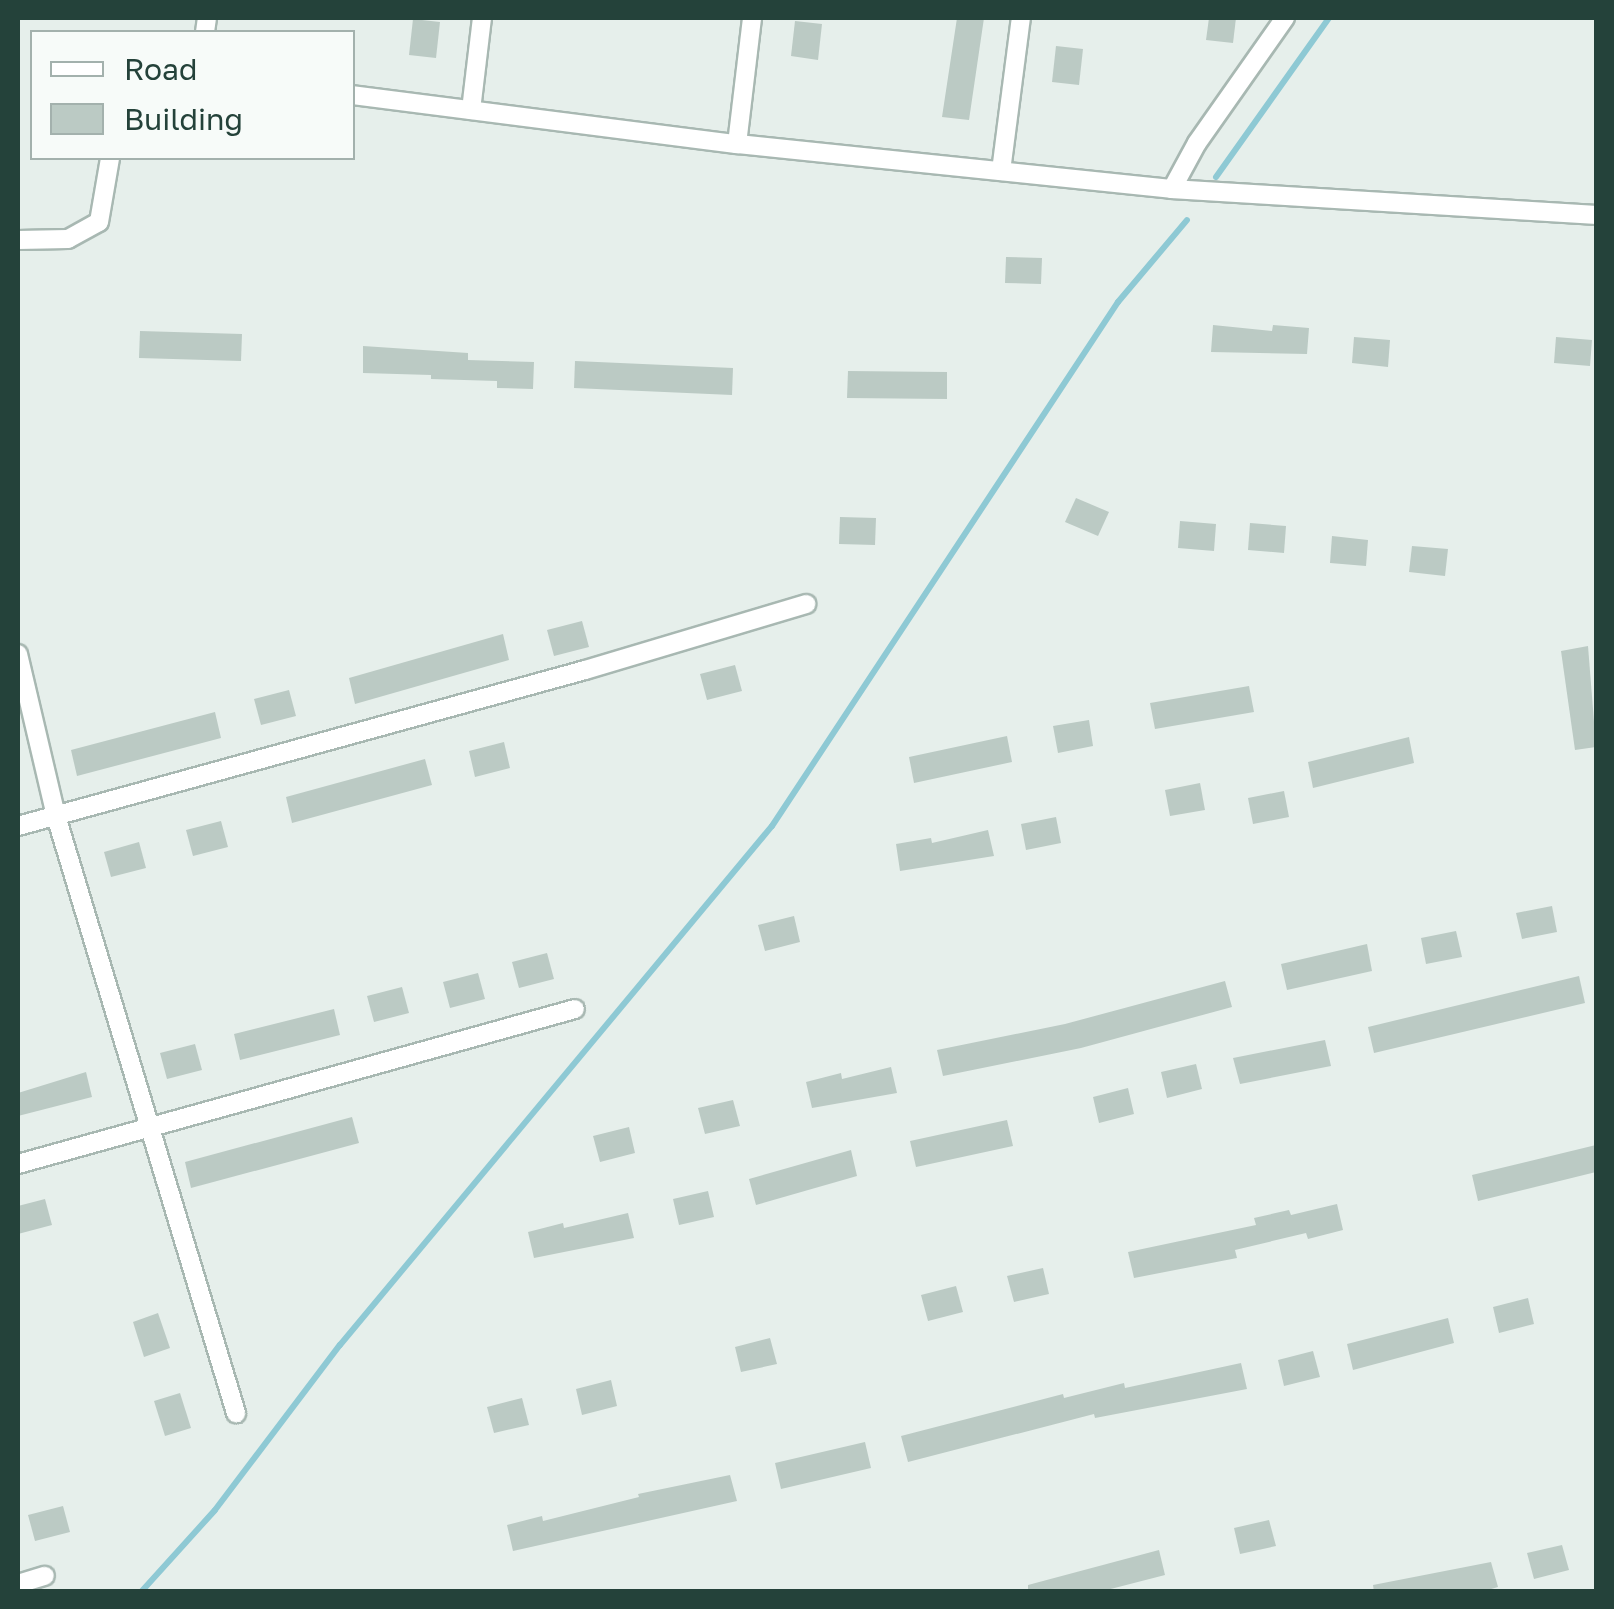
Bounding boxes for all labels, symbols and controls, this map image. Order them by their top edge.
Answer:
legend [30,30,355,160]
text: Road [124,51,198,87]
text: Building [124,101,243,137]

